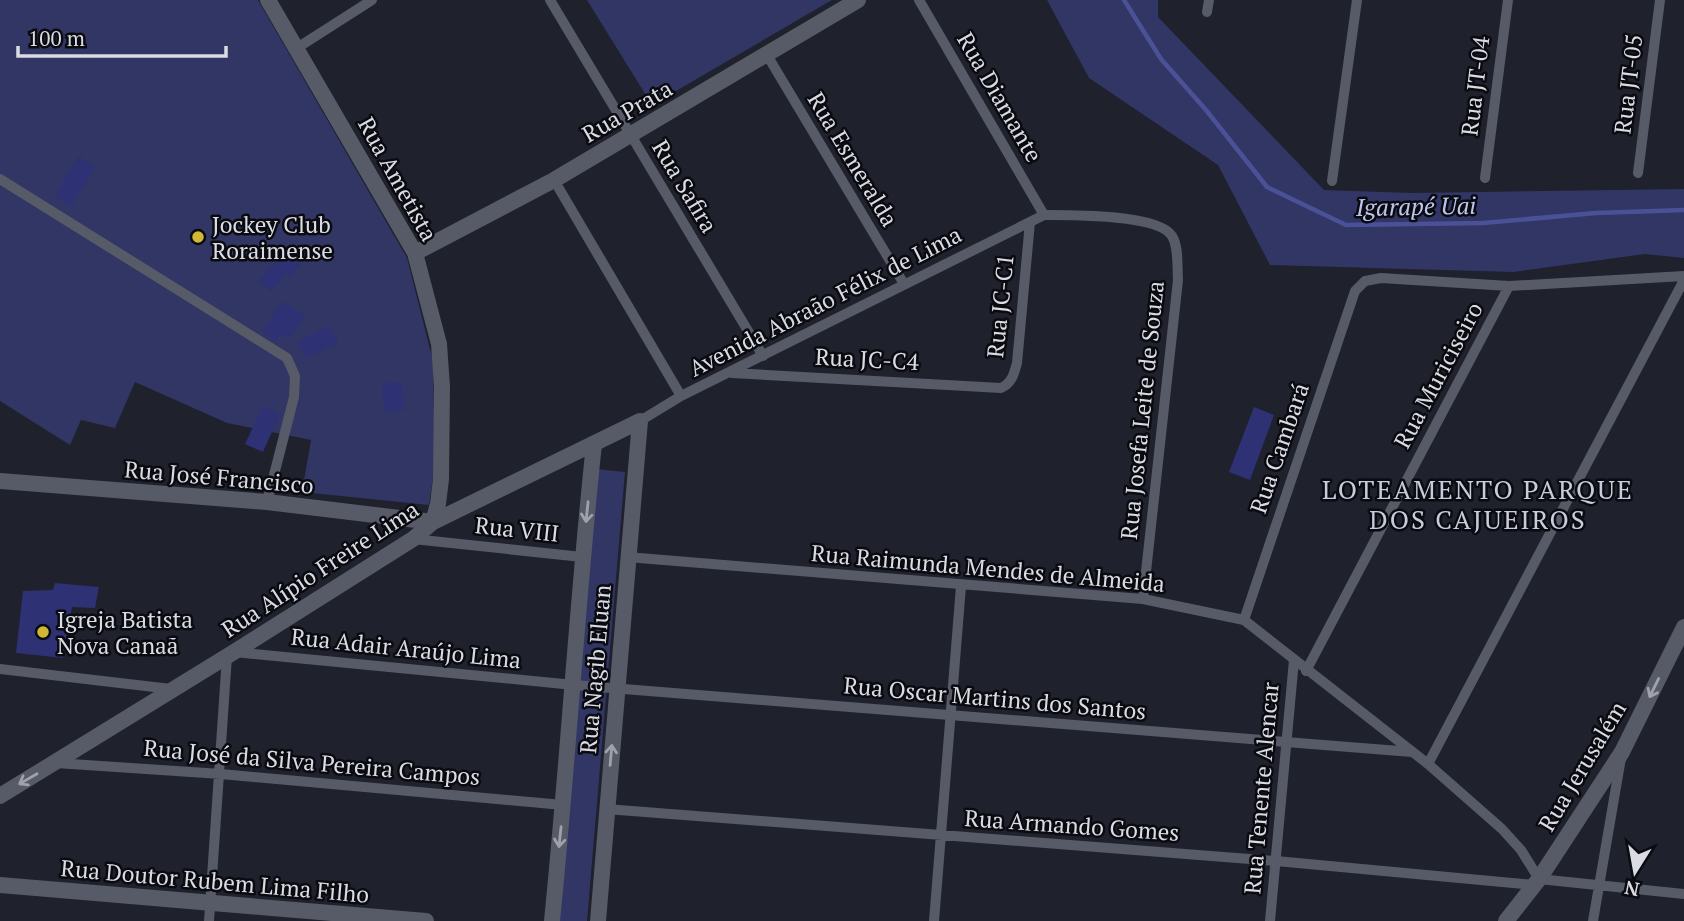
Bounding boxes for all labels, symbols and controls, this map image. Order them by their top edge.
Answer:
scale bar [18,14,226,58]
text: 100 m [28,24,85,52]
street label: Rua Diamante [950,26,1050,168]
street label: Rua JT-05 [1607,32,1649,136]
street label: Rua JT-04 [1454,34,1497,138]
street label: Rua Prata [576,73,678,149]
street label: Rua Esmeralda [801,86,906,232]
street label: Rua Ametista [351,111,445,247]
street label: Rua Safira [645,134,725,239]
water label: Igarapé Uai [1355,189,1477,223]
place label: Jockey Club Roraimense [212,209,333,266]
street label: Avenida Abraão Félix de Lima [683,218,967,383]
marker: Jockey Club Roraimense [190,229,206,245]
street label: Rua JC-C1 [979,253,1021,359]
street label: Rua Josefa Leite de Souza [1113,279,1171,541]
street label: Rua Muriciseiro [1386,296,1490,454]
street label: Rua JC-C4 [814,341,920,377]
street label: Rua Cambará [1242,378,1316,517]
street label: Rua José Francisco [123,453,315,501]
district label: LOTEAMENTO PARQUE DOS CAJUEIROS [1322,472,1634,536]
street label: Rua Alípio Freire Lima [215,493,425,644]
one-way arrow [580,500,593,523]
street label: Rua VIII [473,509,561,549]
street label: Rua Raimunda Mendes de Almeida [810,537,1166,599]
street label: Rua Nagib Eluan [572,583,618,755]
place label: Igreja Batista Nova Canaã [57,604,193,661]
street label: Rua Adair Araújo Lima [290,621,523,676]
marker: Igreja Batista Nova Canaã [35,624,51,640]
street label: Rua Oscar Martins dos Santos [842,669,1148,727]
one-way arrow [1646,677,1660,698]
street label: Rua Tenente Alencar [1236,681,1286,895]
street label: Rua Jerusalém [1531,695,1633,837]
street label: Rua José da Silva Pereira Campos [142,732,482,792]
one-way arrow [605,744,618,767]
one-way arrow [18,773,38,787]
street label: Rua Armando Gomes [964,802,1180,848]
one-way arrow [553,825,566,847]
north arrow [1600,837,1670,907]
street label: Rua Doutor Rubem Lima Filho [59,852,371,910]
text: N [1622,875,1641,903]

